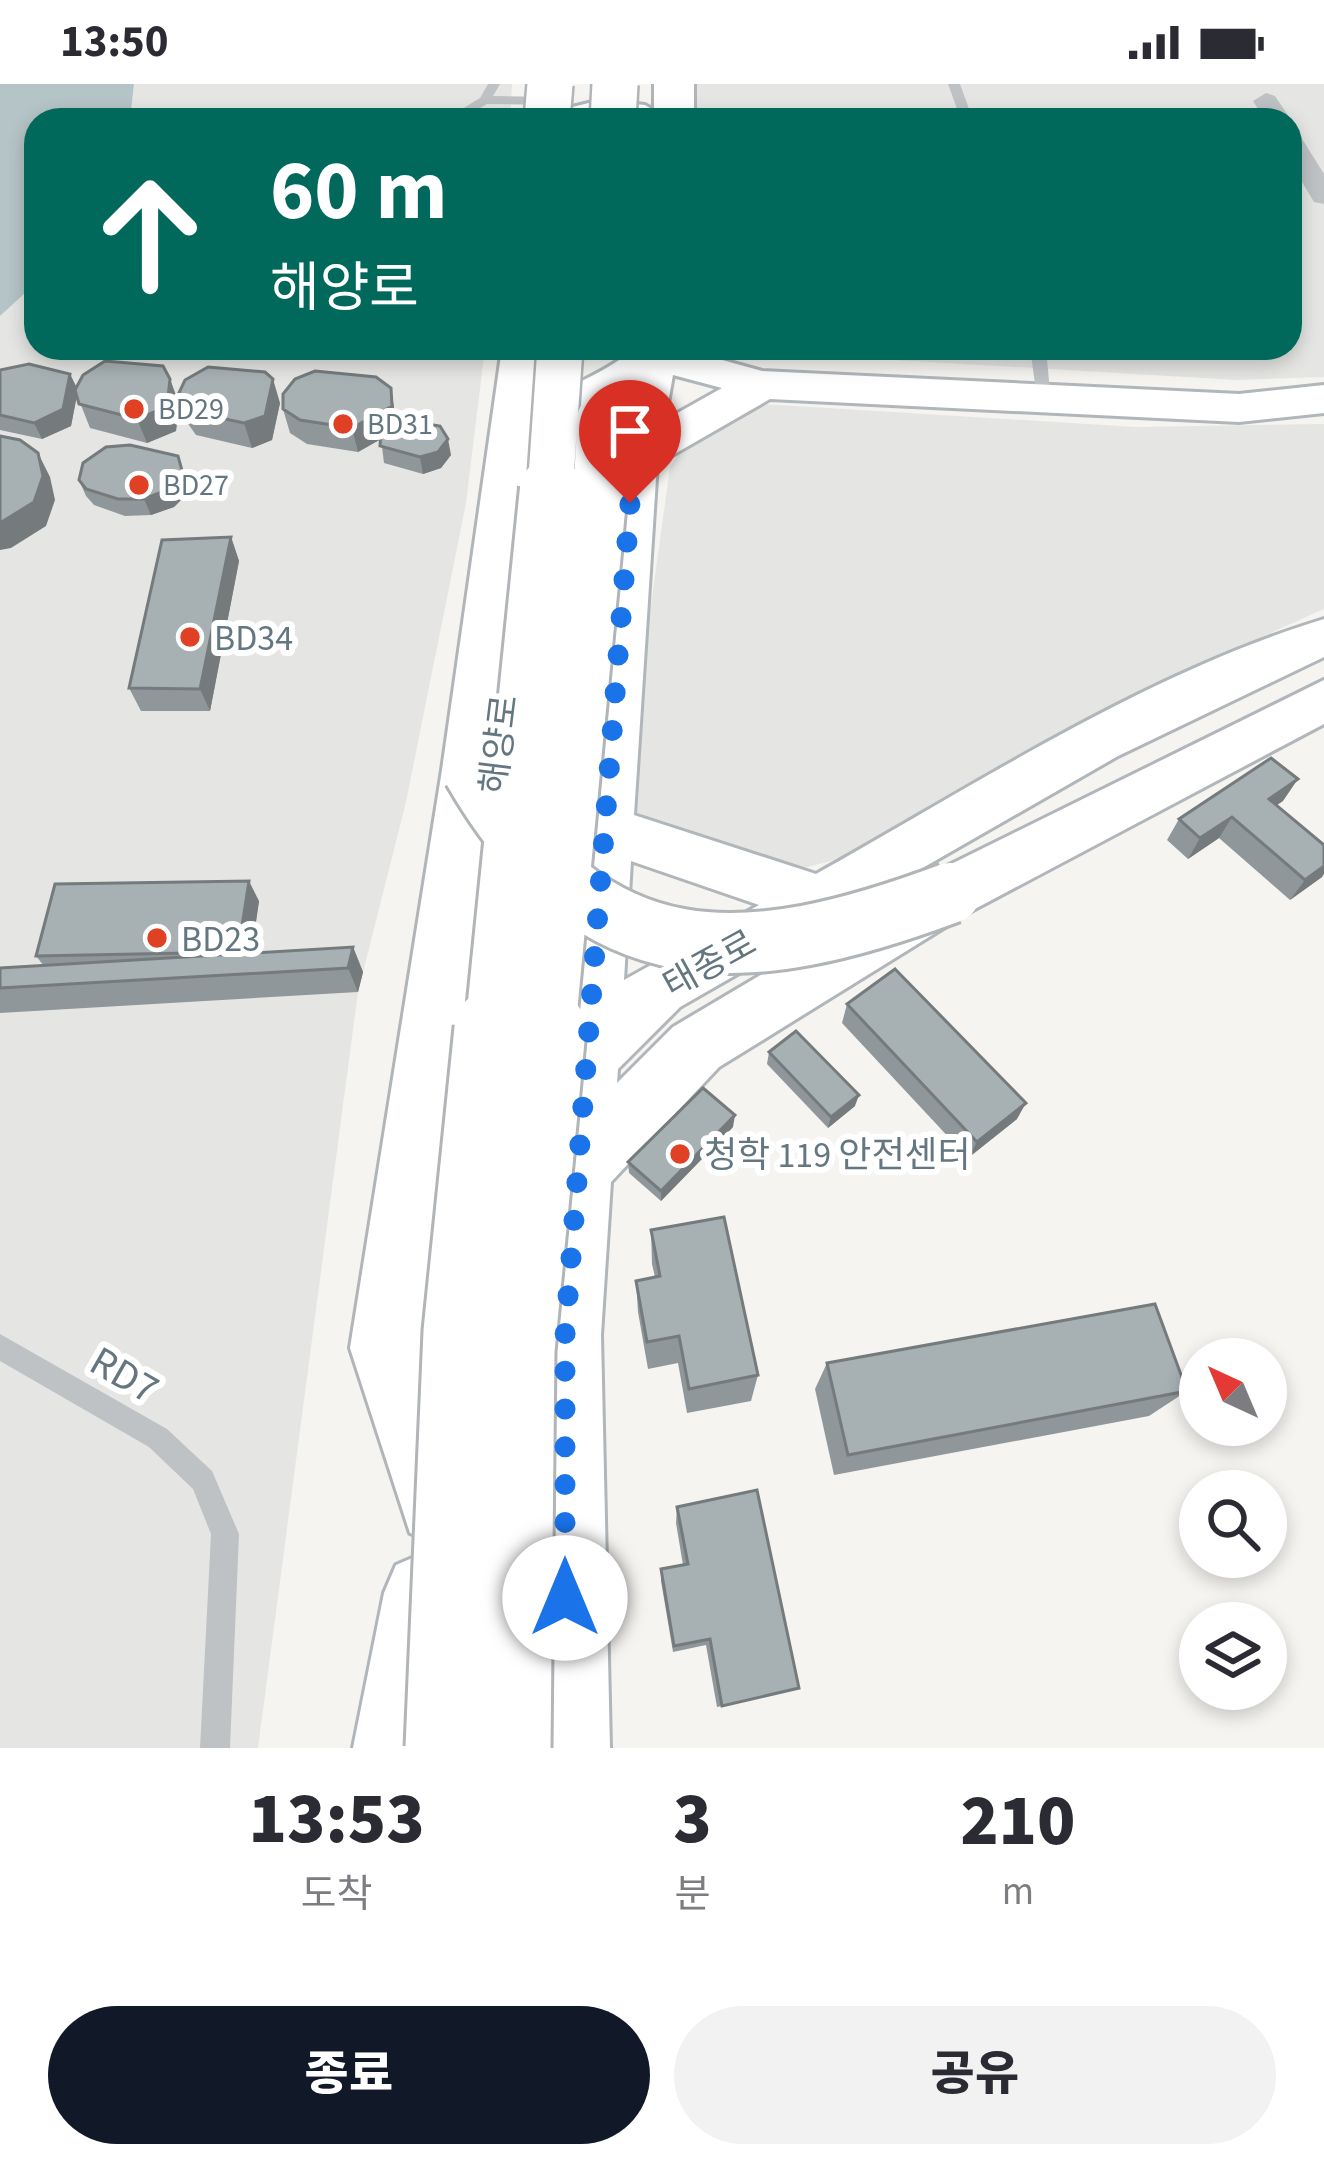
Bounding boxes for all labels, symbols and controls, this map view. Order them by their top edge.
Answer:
text: 13:50 [60,10,169,74]
text: 60 m [270,132,448,252]
icon: ahead [72,156,228,312]
text: 해양로 [270,251,419,328]
pin [579,380,681,503]
place label: BD29 [158,388,224,431]
marker: BD29 [121,396,147,422]
icon: arrive [597,398,663,464]
place label: BD31 [367,403,433,446]
marker: BD31 [330,411,356,437]
place label: BD27 [163,464,229,507]
marker: BD27 [126,472,152,498]
place label: BD34 [214,613,293,664]
marker: BD34 [177,624,203,650]
street label: 해양로 [468,692,531,797]
place label: BD23 [181,914,260,965]
street label: 태종로 [654,918,766,1011]
marker: BD23 [144,925,170,951]
place label: 청학 119 안전센터 [704,1130,971,1181]
marker: 청학 119 안전센터 [667,1141,693,1167]
street label: RD7 [78,1332,170,1419]
north arrow [1179,1338,1287,1446]
map controls [1179,1338,1287,1710]
button: search [1179,1470,1287,1578]
position arrow [502,1535,628,1661]
button: layers [1179,1602,1287,1710]
text: 13:53 [249,1768,425,1871]
text: 3 [673,1768,712,1871]
text: 210 [960,1770,1075,1873]
text: m [1002,1864,1034,1920]
text: 도착 [301,1867,372,1923]
text: 분 [674,1867,710,1923]
button: 종료 [48,2006,650,2144]
button: 공유 [674,2006,1276,2144]

